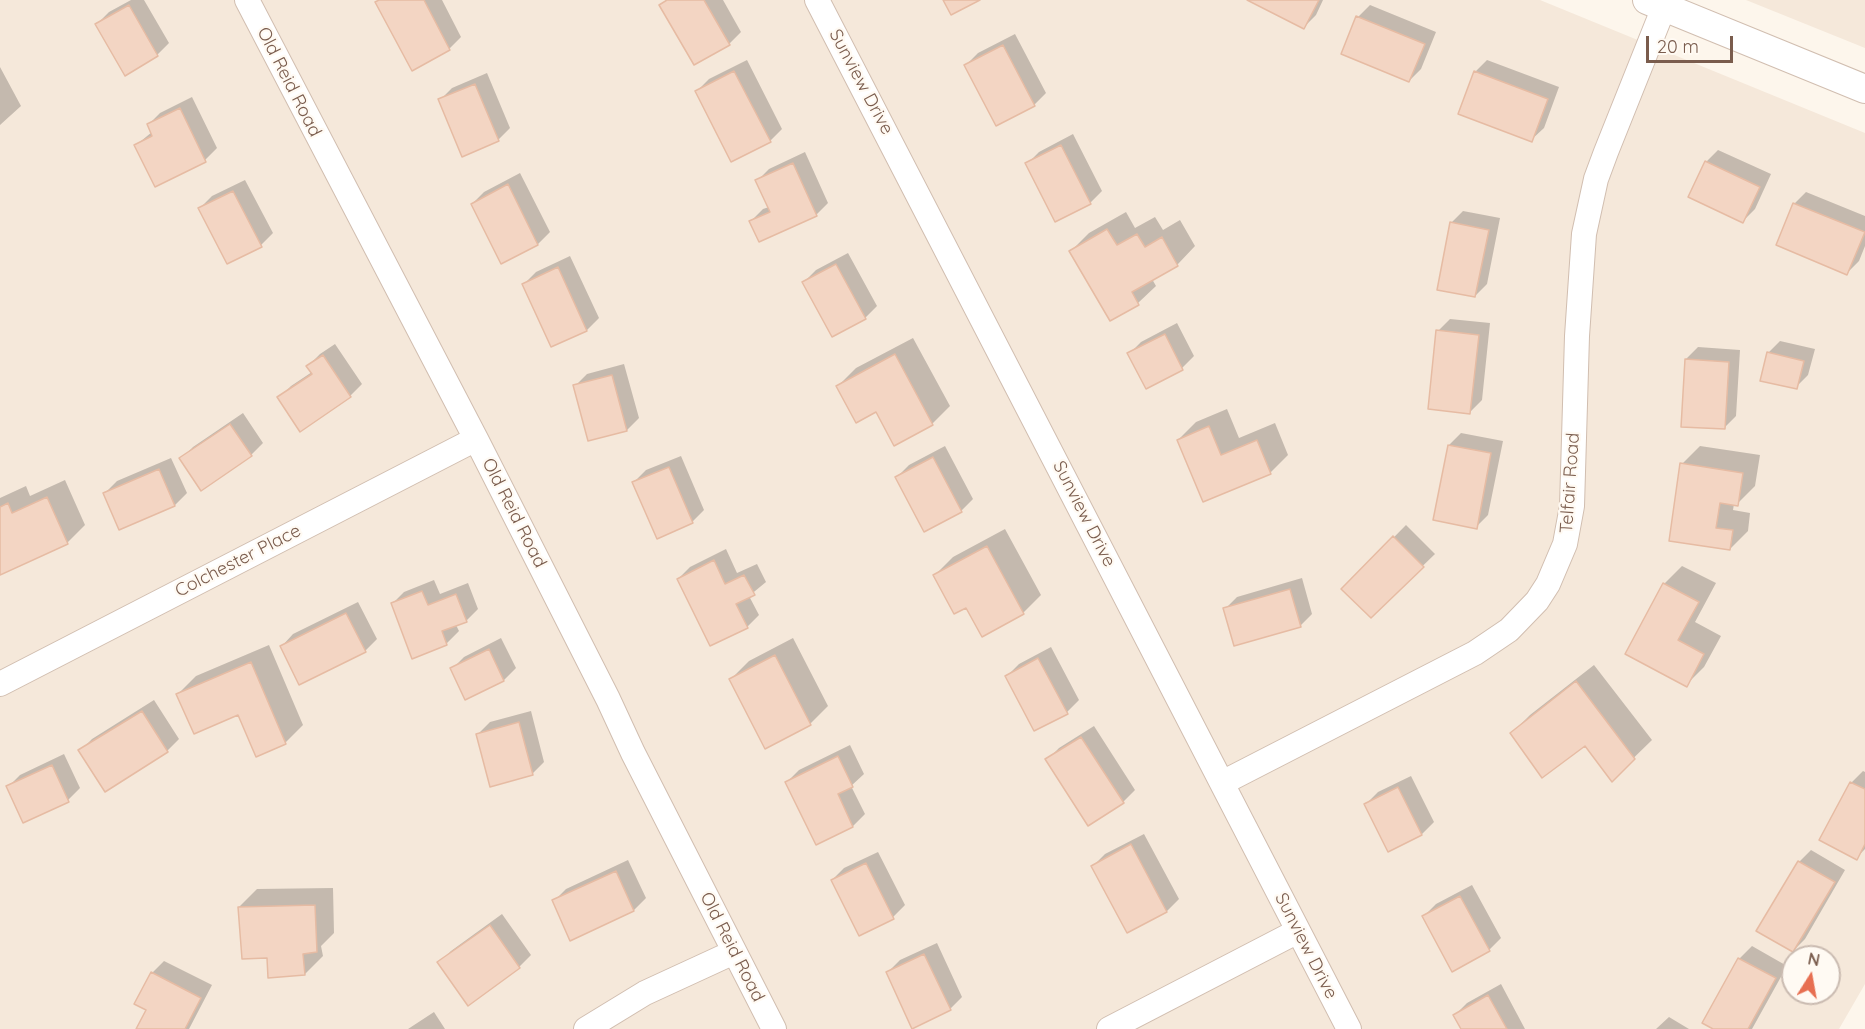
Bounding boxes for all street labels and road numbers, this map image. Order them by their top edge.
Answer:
street label: Old Reid Road [252,24,326,140]
street label: Sunview Drive [824,26,898,138]
street label: Telfair Road [1556,432,1584,534]
street label: Old Reid Road [477,455,551,571]
street label: Sunview Drive [1048,457,1120,571]
street label: Colchester Place [172,520,304,602]
street label: Old Reid Road [695,889,769,1005]
street label: Sunview Drive [1270,889,1342,1003]

